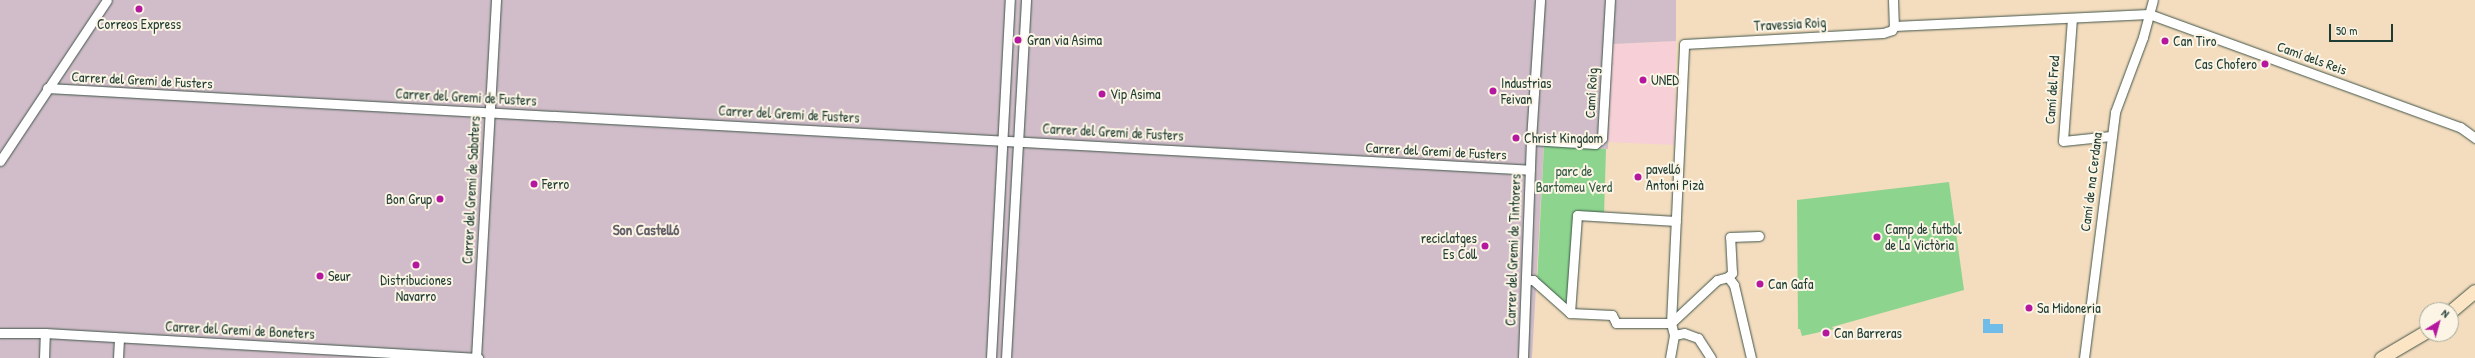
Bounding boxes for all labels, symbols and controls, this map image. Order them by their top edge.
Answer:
marker: Correos Express [134,4,144,14]
street label: Travessia Roig [1753,14,1827,34]
place label: Correos Express [97,16,181,32]
scale bar [2331,16,2395,42]
text: 50 m [2336,22,2357,39]
place label: Gran via Asima [1027,32,1102,48]
place label: Can Tiro [2173,33,2216,49]
marker: Gran via Asima [1012,34,1024,46]
marker: Can Tiro [2160,36,2170,46]
street label: Camí dels Reis [2275,38,2349,78]
street label: Camí del Fred [2041,55,2063,125]
place label: Cas Chofero [2194,56,2257,72]
marker: Cas Chofero [2260,59,2270,69]
street label: Camí Roig [1581,67,1601,119]
street label: Carrer del Gremi de Fusters [71,68,213,92]
place label: UNED [1651,72,1679,88]
place label: Industrias Feivan [1501,75,1551,108]
marker: UNED [1638,75,1648,85]
street label: Carrer del Gremi de Fusters [395,85,537,109]
place label: Vip Asima [1110,86,1161,102]
marker: Industrias Feivan [1488,86,1498,96]
marker: Vip Asima [1097,89,1107,99]
street label: Carrer del Gremi de Fusters [718,102,860,126]
street label: Carrer del Gremi de Sabaters [459,116,483,264]
street label: Carrer del Gremi de Fusters [1042,120,1184,144]
place label: Christ Kingdom [1524,130,1603,146]
street label: Camí de na Cerdana [2077,131,2105,233]
marker: Christ Kingdom [1511,133,1521,143]
street label: Carrer del Gremi de Fusters [1365,139,1507,163]
place label: pavelló Antoni Pizà [1646,161,1704,194]
park label: parc de Bartomeu Verd [1536,163,1612,196]
marker: pavelló Antoni Pizà [1633,172,1643,182]
street label: Carrer del Gremi de Tintorers [1502,174,1524,326]
place label: Ferro [542,176,569,192]
marker: Ferro [529,179,539,189]
place label: Bon Grup [386,191,432,207]
marker: Bon Grup [435,194,445,204]
district label: Son Castelló [613,221,679,239]
place label: Camp de futbol de La Victòria [1885,221,1962,254]
place label: reciclatges Es Coll [1421,230,1477,262]
marker: Camp de futbol de La Victòria [1872,232,1882,242]
marker: reciclatges Es Coll [1480,241,1490,251]
marker: Distribuciones Navarro [411,260,421,270]
place label: Seur [328,268,351,284]
marker: Seur [315,271,325,281]
place label: Distribuciones Navarro [380,272,452,304]
place label: Can Gafa [1768,276,1813,292]
marker: Can Gafa [1755,279,1765,289]
place label: Sa Midoneria [2037,300,2101,316]
north arrow [2419,302,2459,342]
marker: Sa Midoneria [2024,303,2034,313]
text: N [2439,306,2452,321]
street label: Carrer del Gremi de Boneters [165,318,315,342]
place label: Can Barreras [1834,325,1902,341]
marker: Can Barreras [1821,328,1831,338]

